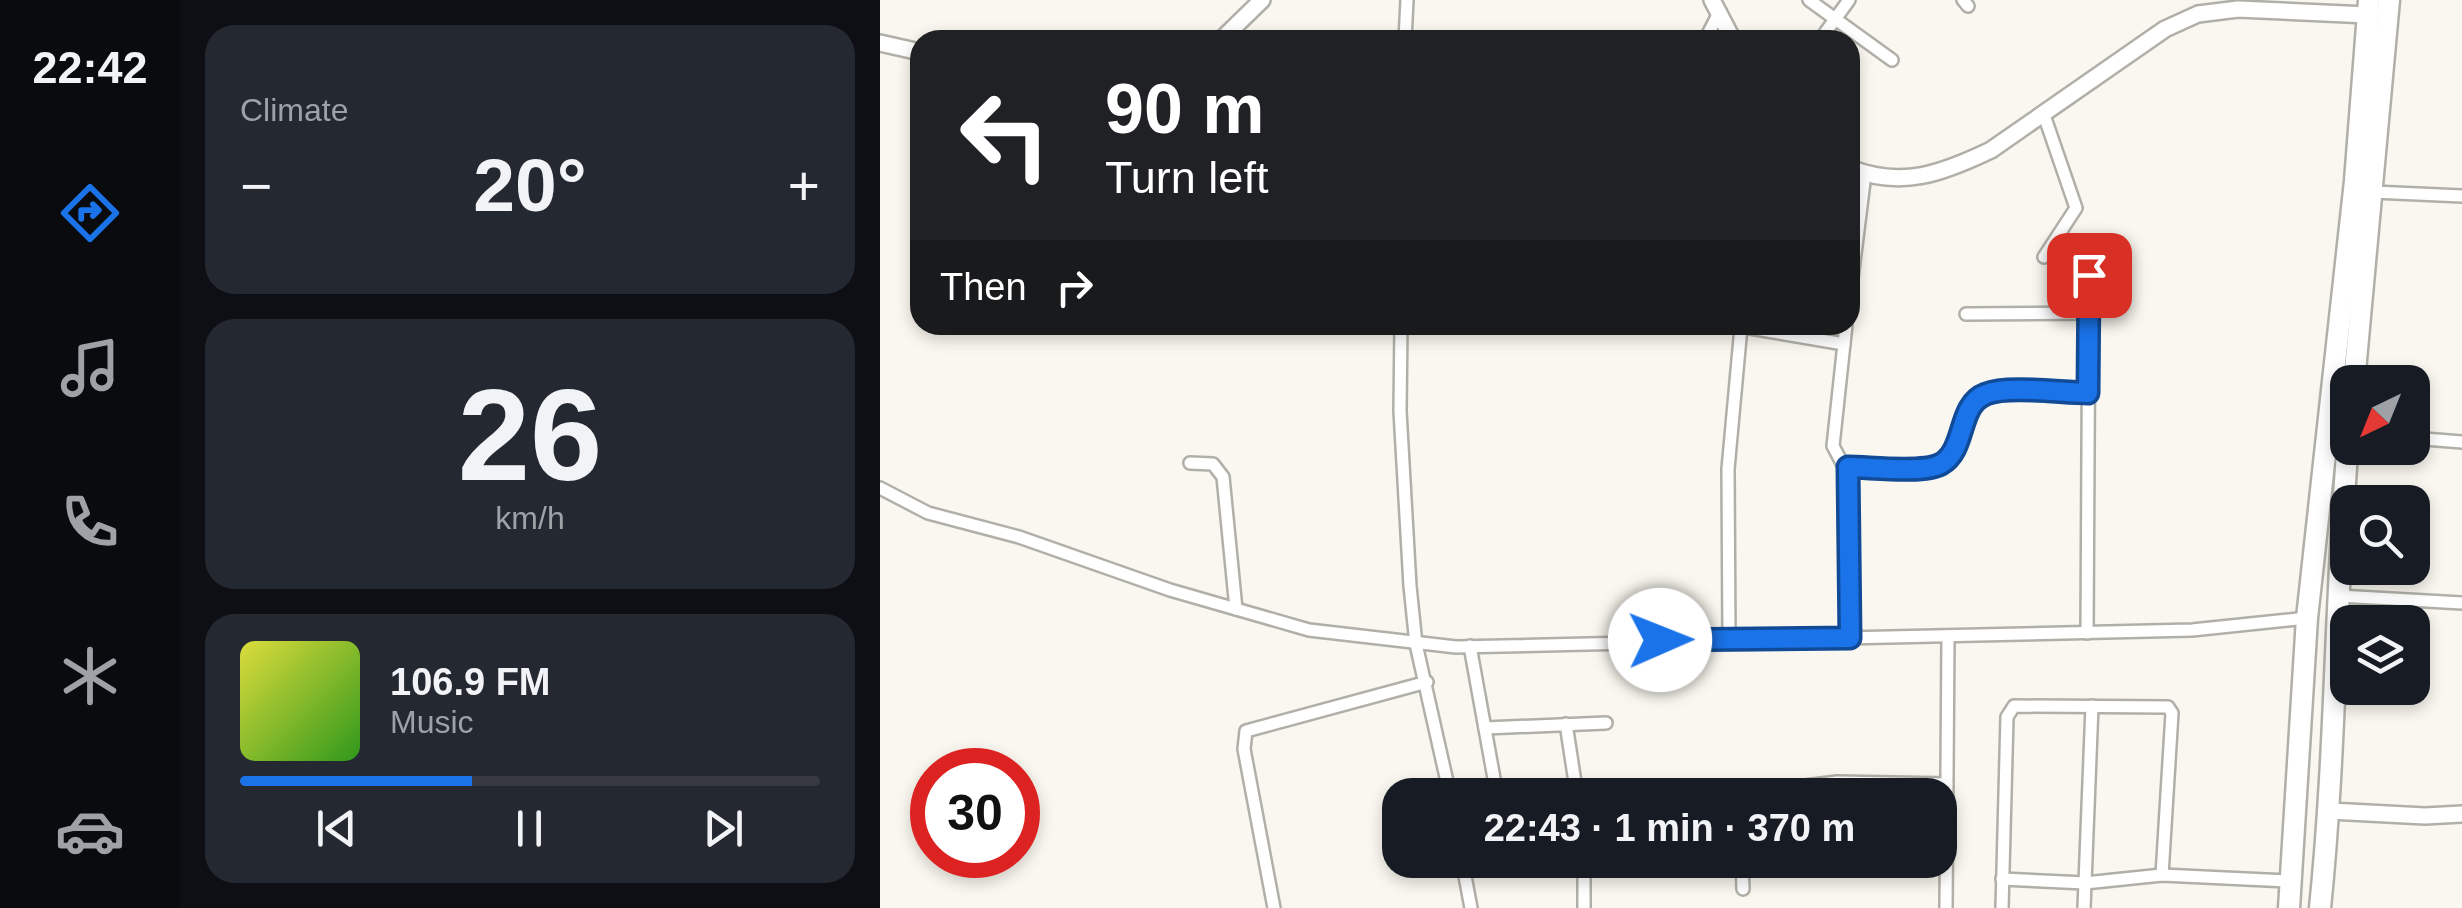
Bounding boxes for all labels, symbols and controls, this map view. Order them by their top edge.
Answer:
text: 22:42 [32,42,148,93]
icon: left [940,70,1070,200]
text: 90 m [1105,70,1265,148]
text: Climate [240,92,348,128]
text: 20° [473,143,587,227]
text: Turn left [1105,152,1268,203]
text: − [240,155,272,217]
text: + [788,155,820,217]
icon: directions [55,178,125,248]
pin [2047,233,2132,318]
icon: arrive [2062,248,2117,303]
icon: right [1047,260,1102,315]
text: Then [940,266,1027,308]
icon: music [55,333,125,403]
text: 26 [458,362,602,508]
north arrow [2330,365,2430,465]
map controls [2330,365,2430,705]
button: search [2330,485,2430,585]
icon: phone [55,487,125,557]
text: km/h [495,500,565,536]
position arrow [1608,588,1712,692]
button: layers [2330,605,2430,705]
icon: climate [55,641,125,711]
text: 106.9 FM [390,661,551,703]
text: Music [390,704,474,740]
speed limit sign: 30 [910,748,1040,878]
icon: car [55,796,125,866]
icon: previous [309,801,364,856]
icon: pause [502,801,557,856]
icon: next [696,801,751,856]
text: 22:43 · 1 min · 370 m [1484,807,1855,849]

